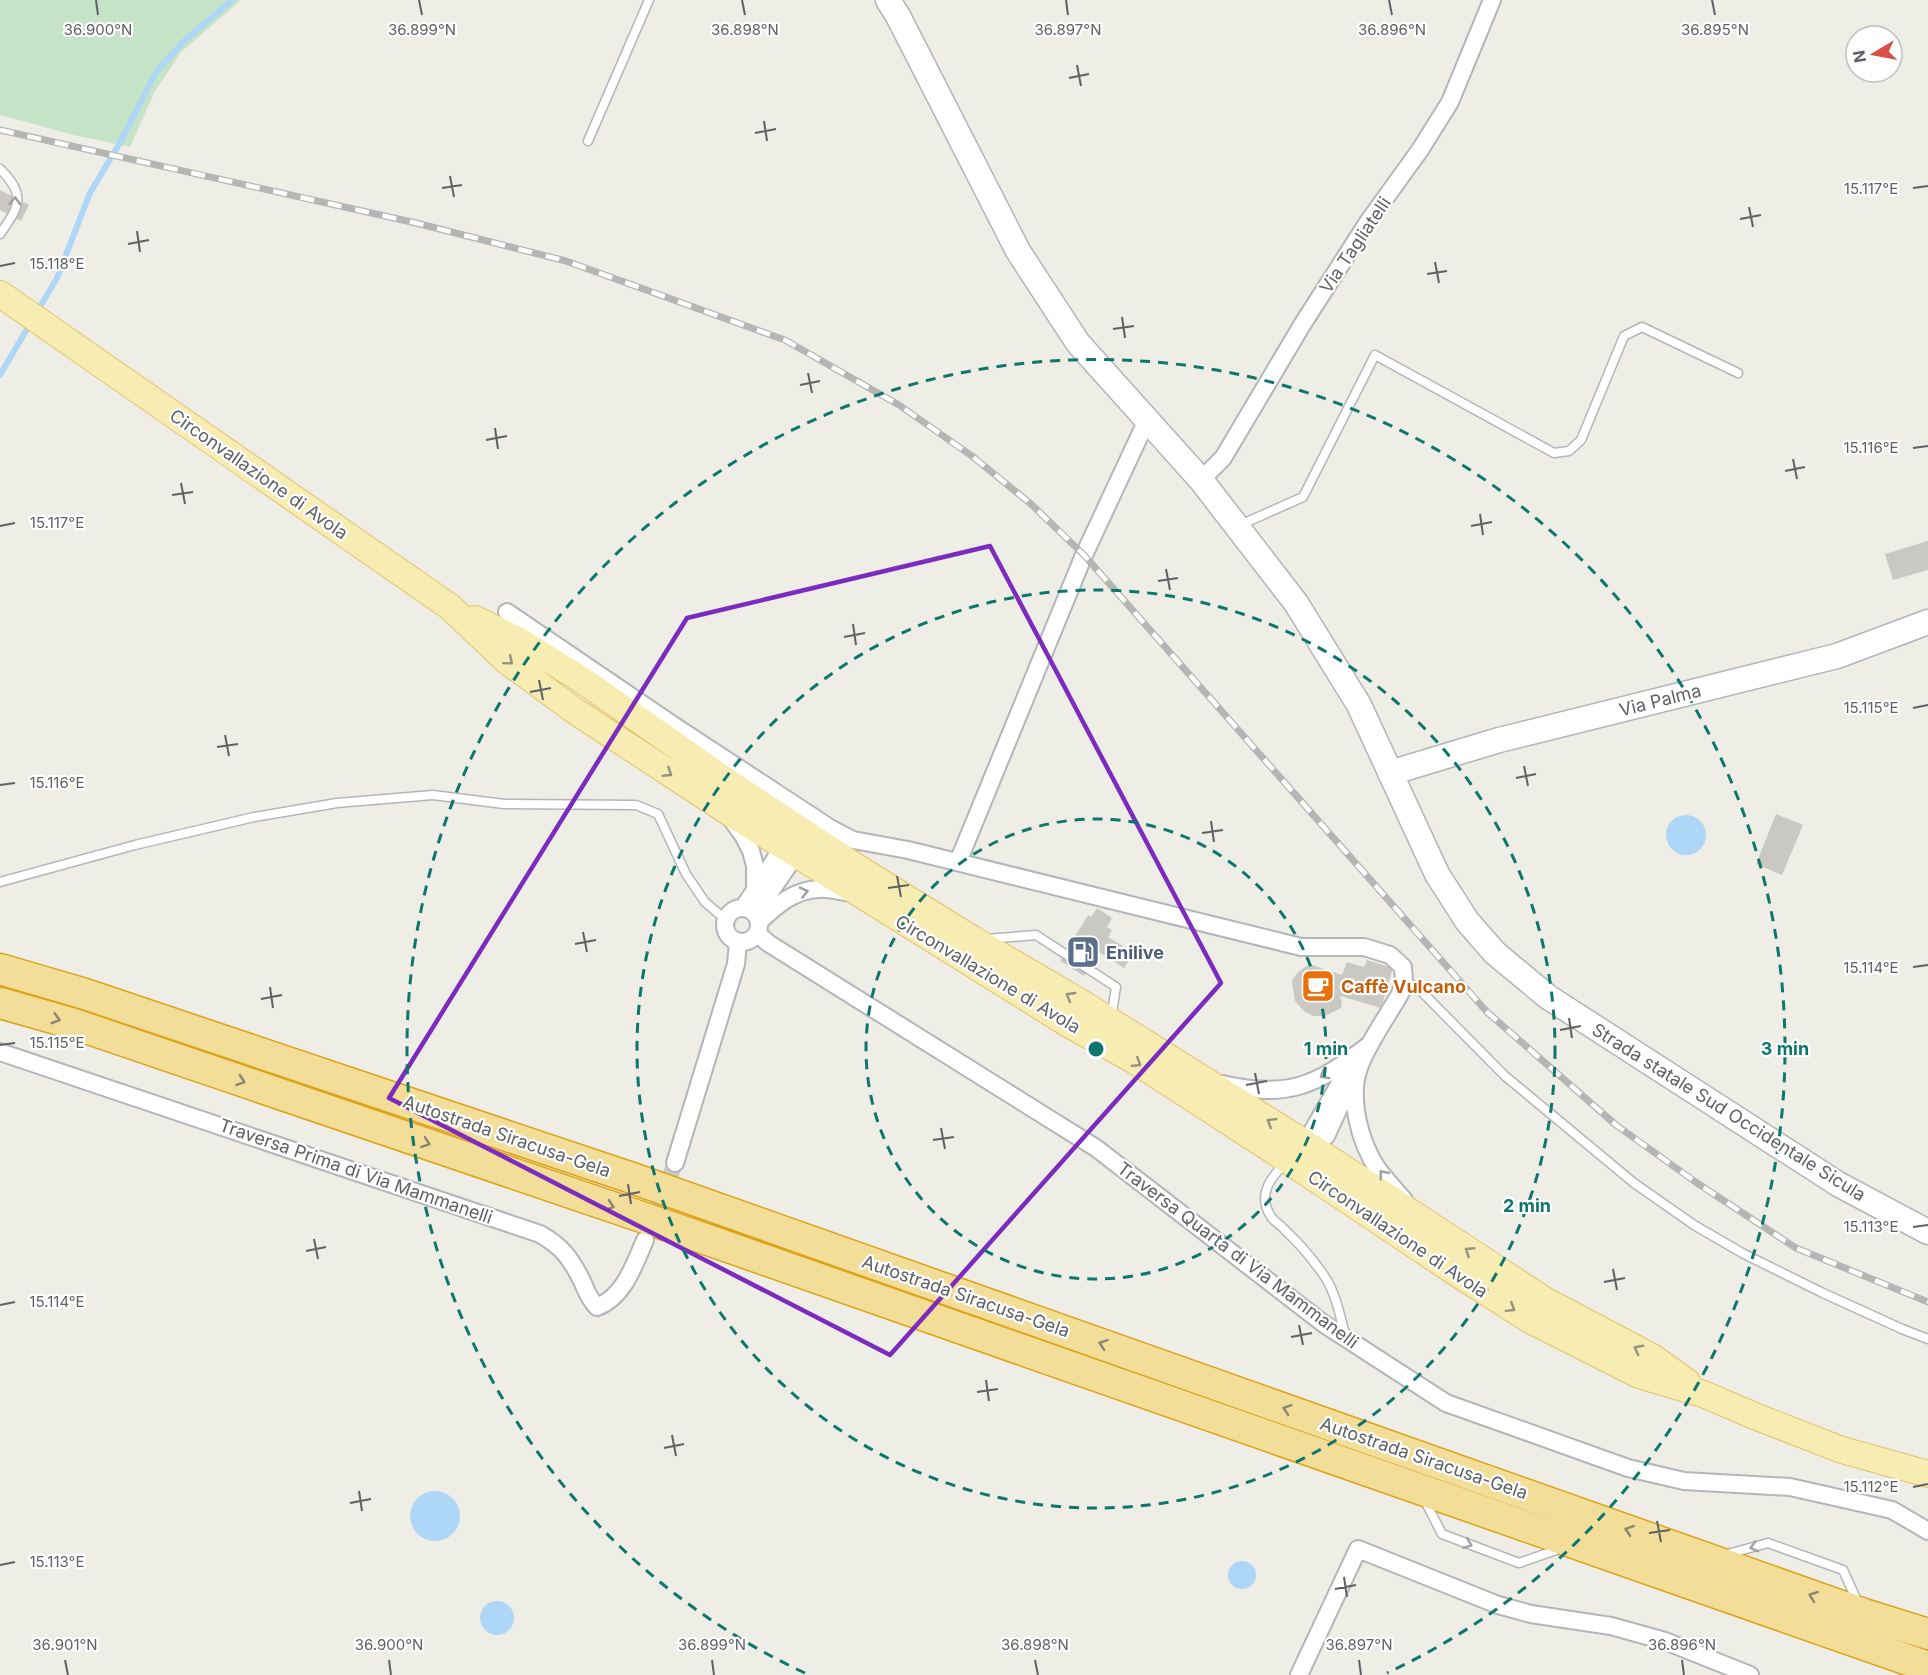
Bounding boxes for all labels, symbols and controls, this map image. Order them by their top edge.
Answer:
text: 36.900°N [64,20,132,39]
text: 36.899°N [388,20,456,39]
text: 36.898°N [711,20,779,39]
text: 36.897°N [1035,20,1101,39]
text: 36.896°N [1358,20,1426,39]
text: 36.895°N [1681,20,1749,39]
north arrow [1844,24,1904,84]
text: N [1848,49,1870,64]
text: 15.117°E [1844,179,1898,198]
street label: Via Tagliatelli [1315,193,1395,297]
one-way arrow [9,196,22,205]
text: 15.118°E [30,254,84,273]
street label: Circonvallazione di Avola [166,405,352,543]
text: 15.116°E [1843,438,1899,457]
text: 15.117°E [30,513,84,532]
one-way arrow [502,654,513,665]
street label: Via Palma [1617,680,1703,720]
text: 15.115°E [1843,698,1899,717]
one-way arrow [661,766,672,777]
text: 15.116°E [29,773,85,792]
one-way arrow [799,887,809,900]
street label: Circonvallazione di Avola [892,910,1084,1038]
fuel station icon: Enilive [1065,934,1101,970]
place label: Enilive [1106,942,1164,963]
text: 15.114°E [1843,958,1899,977]
cafe icon: Caffè Vulcano [1300,968,1336,1004]
place label: Caffè Vulcano [1341,976,1466,997]
one-way arrow [1066,992,1076,1003]
one-way arrow [50,1012,61,1024]
street label: Strada statale Sud Occidentale Sicula [1588,1019,1870,1205]
text: 15.115°E [29,1033,85,1052]
text: 1 min [1304,1038,1348,1059]
text: 3 min [1761,1038,1809,1059]
centre of rings [1086,1039,1106,1059]
one-way arrow [1131,1056,1141,1068]
one-way arrow [1319,1068,1330,1080]
one-way arrow [235,1073,246,1086]
street label: Autostrada Siracusa-Gela [401,1091,613,1181]
street label: Traversa Prima di Via Mammanelli [217,1114,495,1228]
one-way arrow [1266,1118,1277,1129]
one-way arrow [420,1136,431,1149]
street label: Traversa Quarta di Via Mammanelli [1113,1157,1363,1353]
street label: Circonvallazione di Avola [1304,1166,1492,1302]
one-way arrow [1379,1170,1390,1181]
text: 2 min [1503,1195,1551,1216]
one-way arrow [604,1199,615,1212]
text: 15.113°E [1844,1217,1898,1236]
one-way arrow [1465,1247,1476,1258]
street label: Autostrada Siracusa-Gela [860,1251,1072,1341]
text: 15.114°E [29,1292,85,1311]
one-way arrow [1505,1301,1516,1312]
one-way arrow [1098,1339,1109,1352]
one-way arrow [1633,1345,1644,1356]
one-way arrow [1282,1404,1293,1417]
street label: Autostrada Siracusa-Gela [1318,1413,1530,1503]
text: 15.112°E [1843,1477,1899,1496]
one-way arrow [1624,1524,1635,1537]
one-way arrow [1462,1537,1473,1549]
one-way arrow [1749,1540,1760,1552]
text: 15.113°E [30,1552,84,1571]
one-way arrow [1808,1590,1819,1603]
text: 36.901°N [32,1635,98,1654]
text: 36.900°N [355,1635,423,1654]
text: 36.899°N [678,1635,746,1654]
text: 36.898°N [1001,1635,1069,1654]
text: 36.897°N [1326,1635,1392,1654]
text: 36.896°N [1648,1635,1716,1654]

